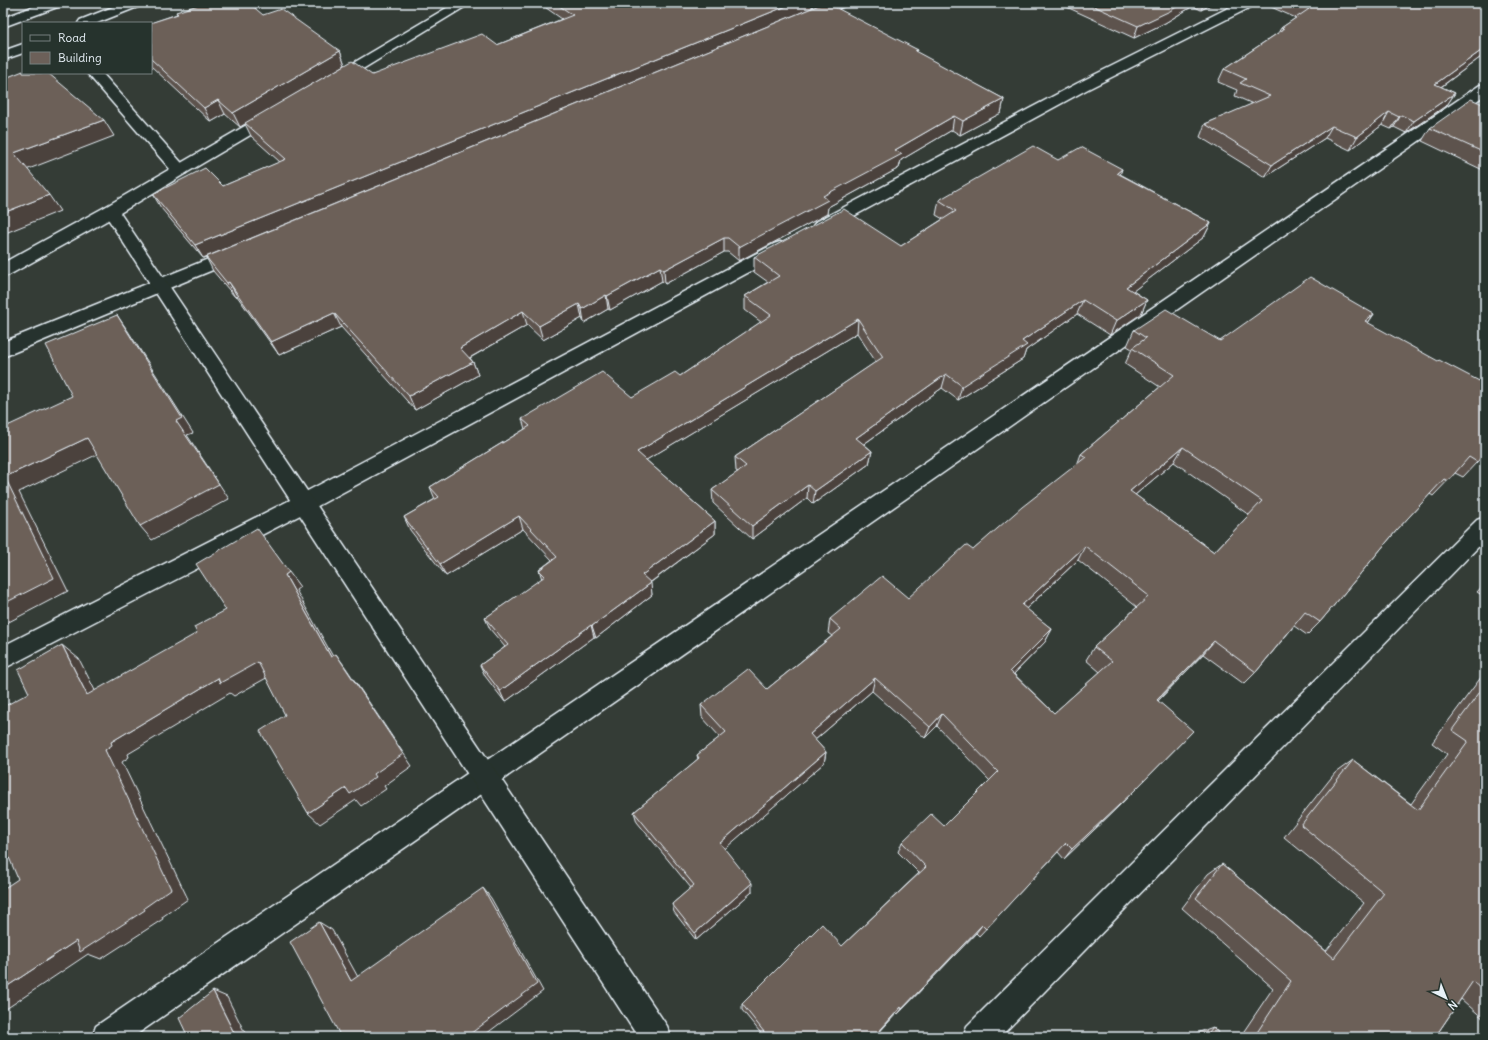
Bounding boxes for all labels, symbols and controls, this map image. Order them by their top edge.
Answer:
legend [22,22,152,74]
text: Road [58,30,86,45]
text: Building [58,50,102,65]
north arrow [1426,978,1466,1018]
text: N [1445,998,1460,1013]

